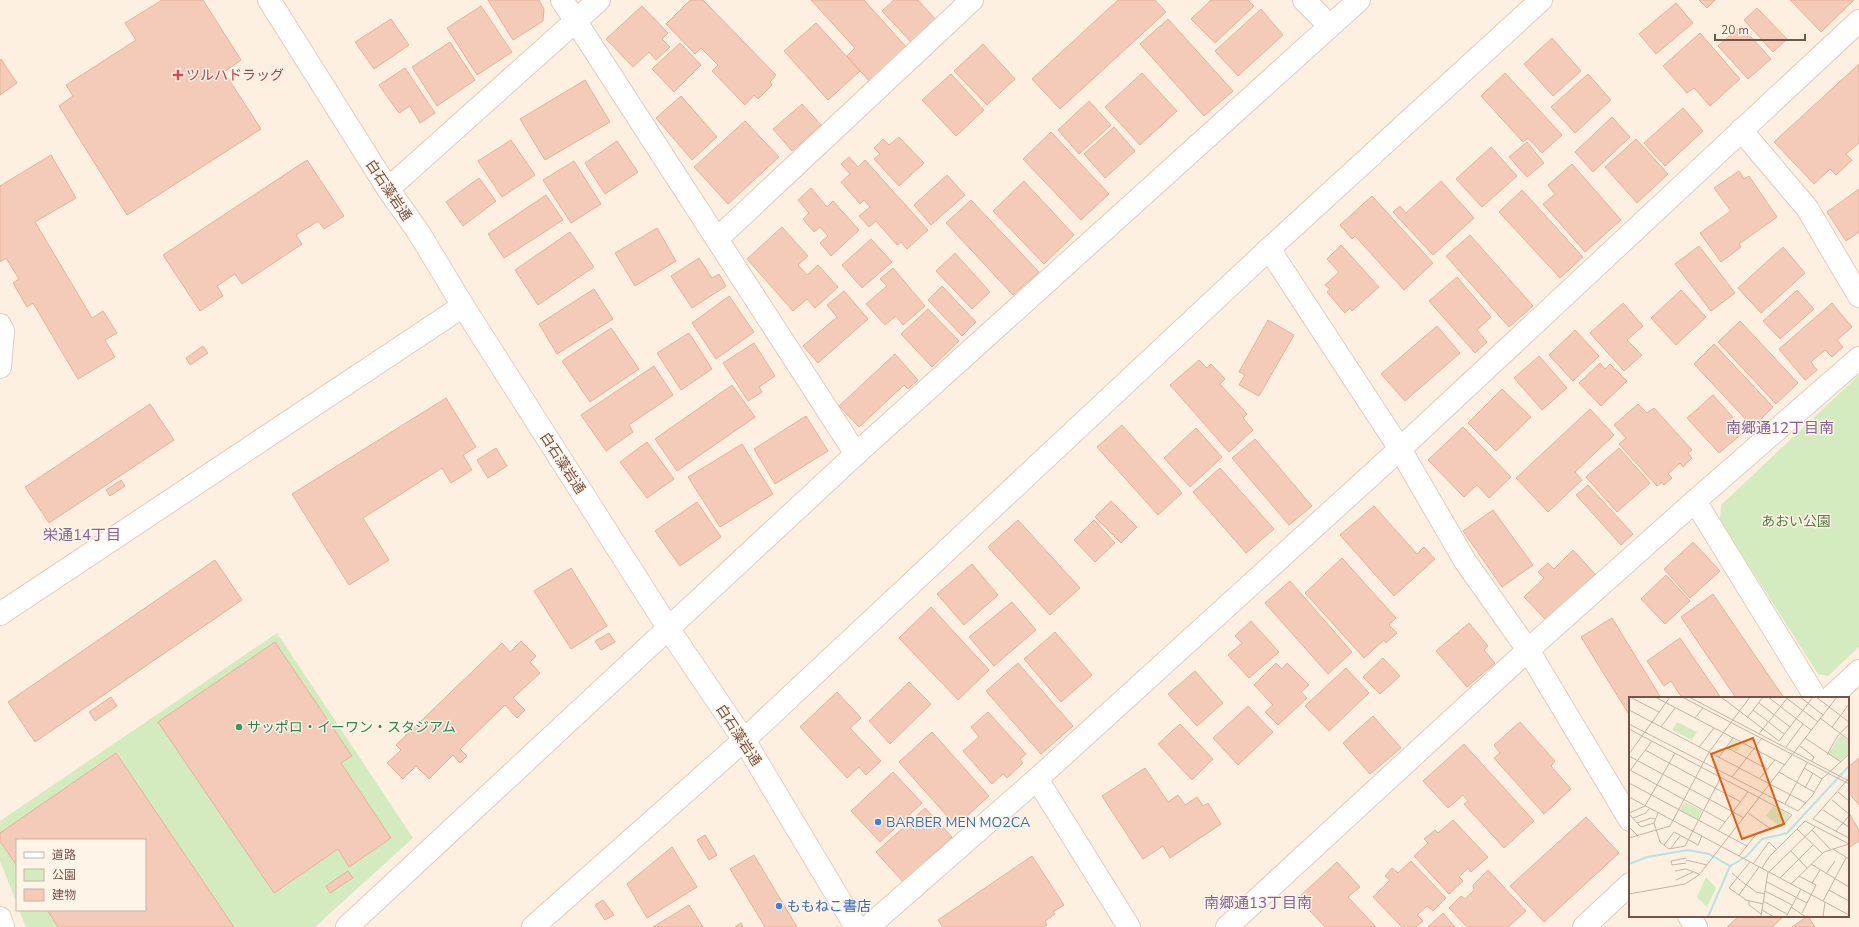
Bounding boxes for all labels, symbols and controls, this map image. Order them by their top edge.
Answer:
scale bar [1715,16,1805,42]
text: 20 m [1721,22,1749,38]
place label: ツルハドラッグ [186,66,284,85]
marker: ツルハドラッグ [173,70,183,80]
street label: 白石藻岩通 [361,156,416,225]
district label: 南郷通12丁目南 [1726,418,1834,438]
street label: 白石藻岩通 [536,429,590,498]
park label: あおい公園 [1761,512,1831,531]
district label: 栄通14丁目 [43,525,121,545]
inset map [1629,697,1849,917]
street label: 白石藻岩通 [712,701,766,770]
place label: サッポロ・イーワン・スタジアム [247,718,456,737]
marker: サッポロ・イーワン・スタジアム [234,722,244,732]
place label: BARBER MEN MO2CA [886,813,1030,832]
marker: BARBER MEN MO2CA [873,817,883,827]
legend [16,839,146,911]
text: 道路 [52,847,76,863]
text: 公園 [52,867,76,883]
text: 建物 [52,887,76,903]
district label: 南郷通13丁目南 [1204,893,1312,913]
place label: ももねこ書店 [787,897,871,916]
marker: ももねこ書店 [774,901,784,911]

